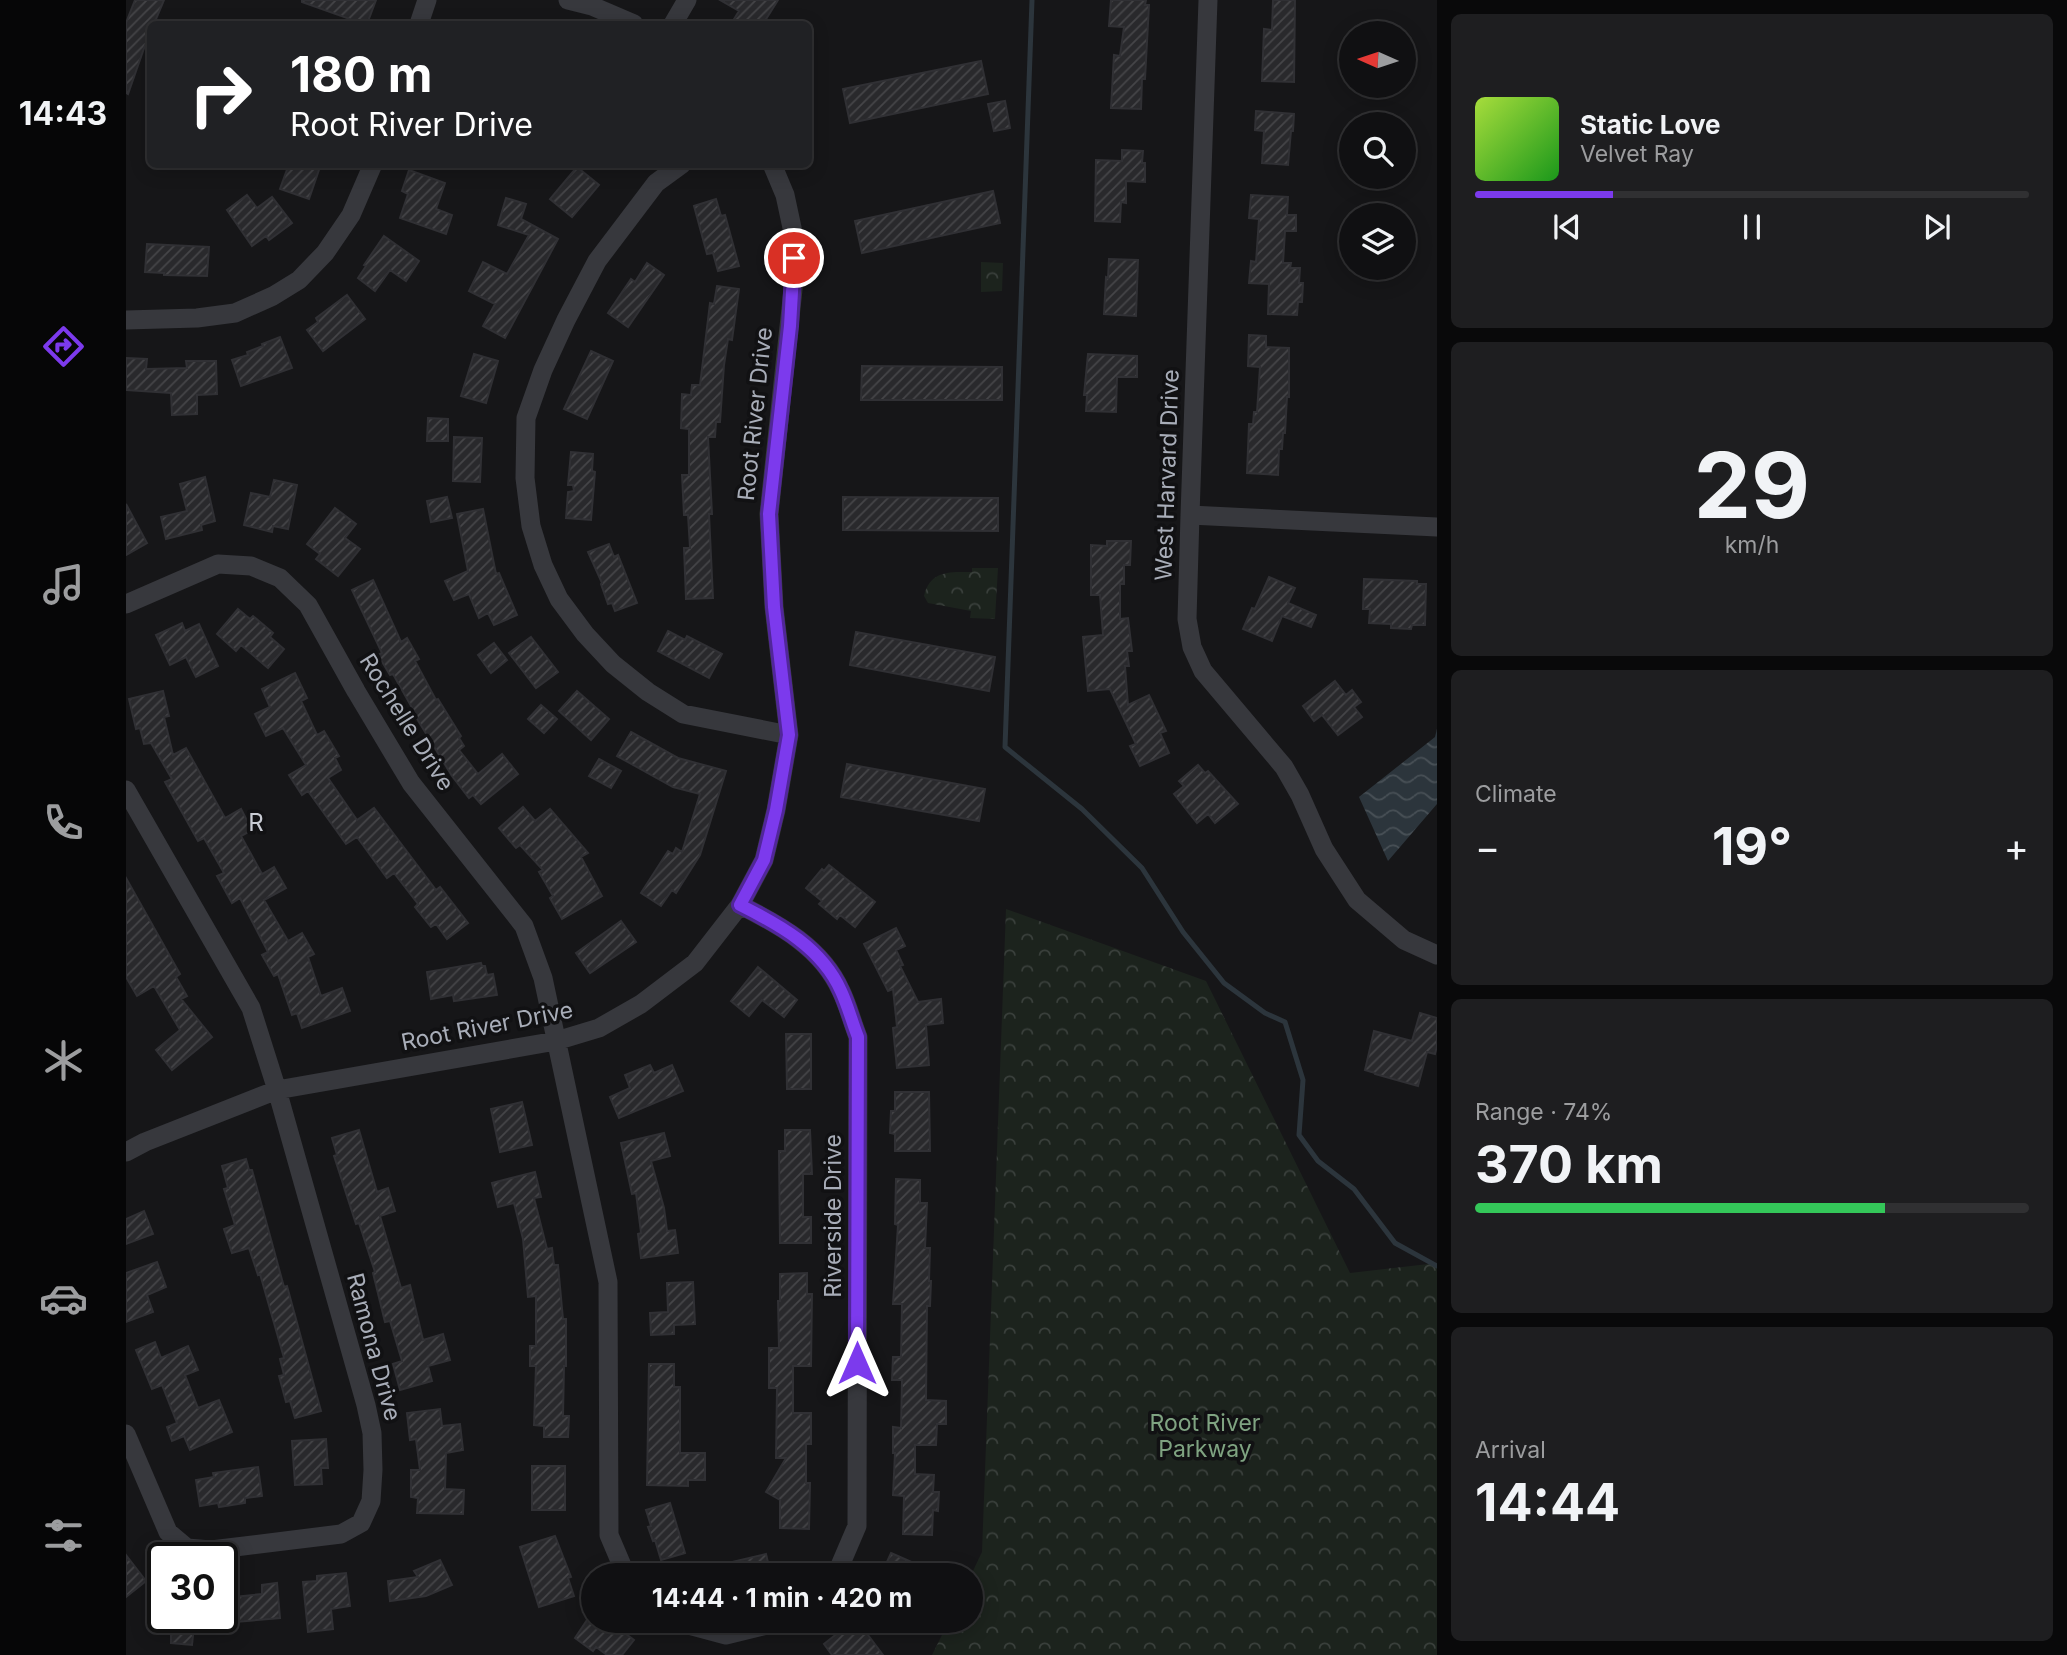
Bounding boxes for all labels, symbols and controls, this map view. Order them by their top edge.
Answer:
north arrow [1339,21,1416,98]
map controls [1339,21,1416,280]
text: 180 m [290,45,432,104]
icon: right [175,49,266,140]
text: 14:43 [19,94,107,133]
text: Root River Drive [290,105,533,144]
text: Static Love [1580,109,1721,140]
button: search [1339,112,1416,189]
text: Velvet Ray [1580,140,1694,168]
button: layers [1339,203,1416,280]
icon: previous [1548,208,1586,246]
icon: pause [1733,208,1771,246]
icon: next [1918,208,1956,246]
pin [764,228,824,288]
icon: arrive [775,239,813,277]
icon: directions [39,322,88,371]
street label: Root River Drive [732,326,778,502]
street label: West Harvard Drive [1149,369,1185,581]
text: 29 [1694,430,1810,540]
text: km/h [1725,531,1779,559]
icon: music [39,560,88,609]
street label: Rochelle Drive [354,648,460,796]
text: Climate [1475,780,1557,808]
icon: phone [39,798,88,847]
district label: R [248,808,266,837]
text: 19° [1712,815,1792,878]
text: − [1475,824,1500,870]
text: + [2004,824,2029,870]
street label: Root River Drive [399,996,575,1056]
icon: climate [39,1036,88,1085]
text: Range · 74% [1475,1098,1612,1126]
text: 370 km [1475,1133,1663,1196]
street label: Riverside Drive [819,1134,847,1298]
street label: Ramona Drive [341,1270,407,1424]
icon: car [39,1274,88,1323]
position arrow [820,1326,894,1400]
park label: Root River Parkway [1150,1409,1261,1463]
text: Arrival [1475,1436,1546,1464]
text: 14:44 [1475,1471,1620,1534]
icon: filters [39,1511,88,1560]
speed limit sign: 30 [147,1542,238,1633]
text: 14:44 · 1 min · 420 m [652,1582,912,1613]

